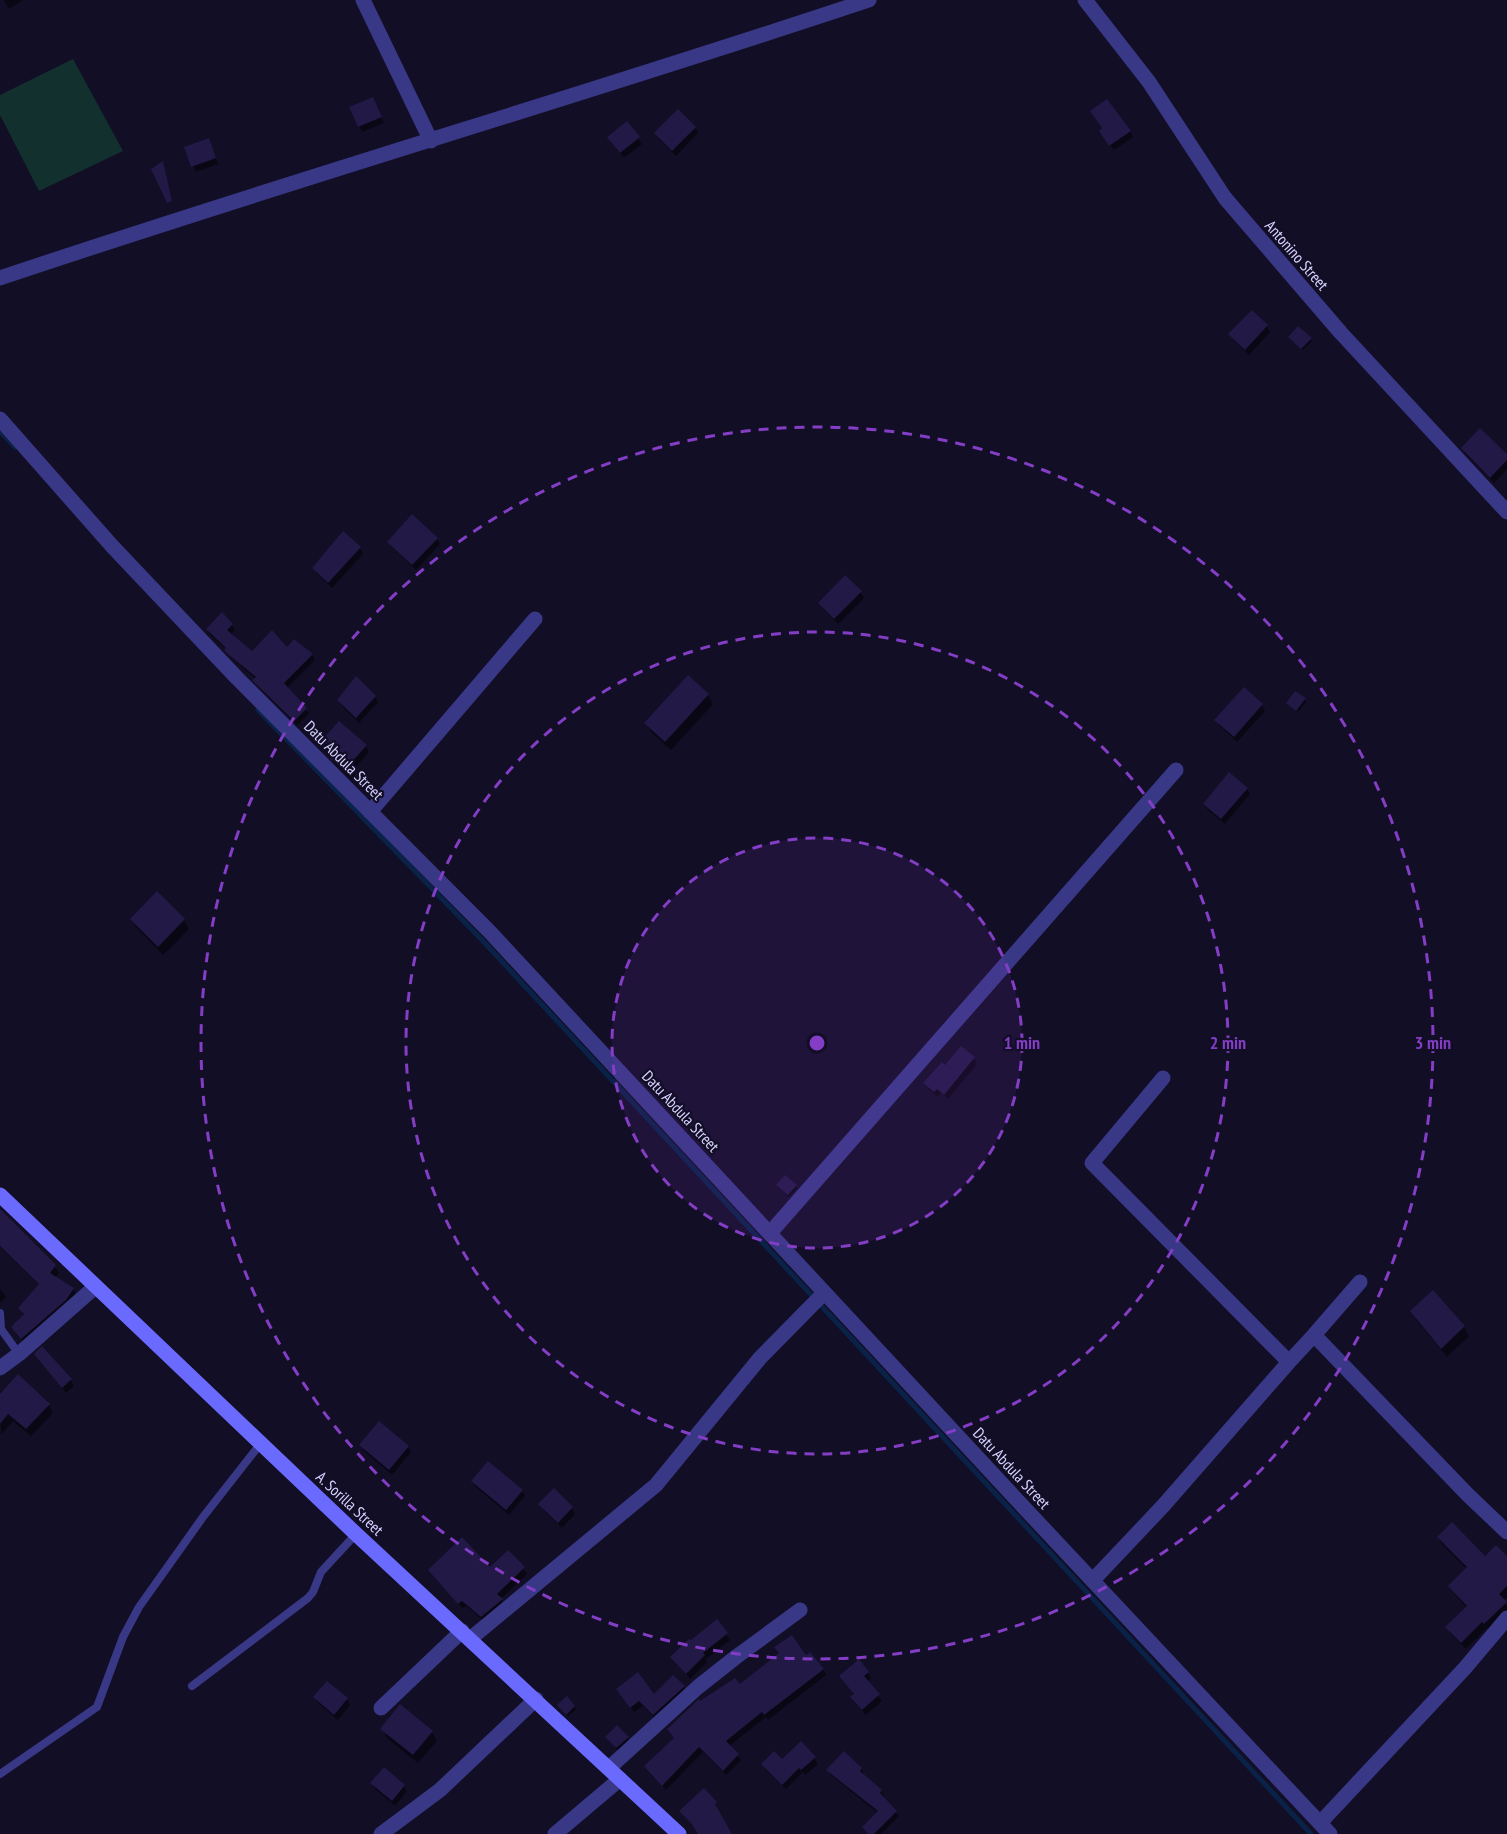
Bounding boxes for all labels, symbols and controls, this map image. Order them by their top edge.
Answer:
street label: Antonino Street [1261,216,1333,295]
street label: Datu Abdula Street [300,716,388,804]
text: 1 min [1004,1031,1040,1054]
text: 2 min [1210,1031,1246,1054]
text: 3 min [1415,1031,1451,1054]
centre of rings [807,1033,827,1053]
street label: Datu Abdula Street [638,1066,724,1156]
street label: Datu Abdula Street [969,1423,1055,1513]
street label: A. Sorilla Street [312,1467,388,1540]

